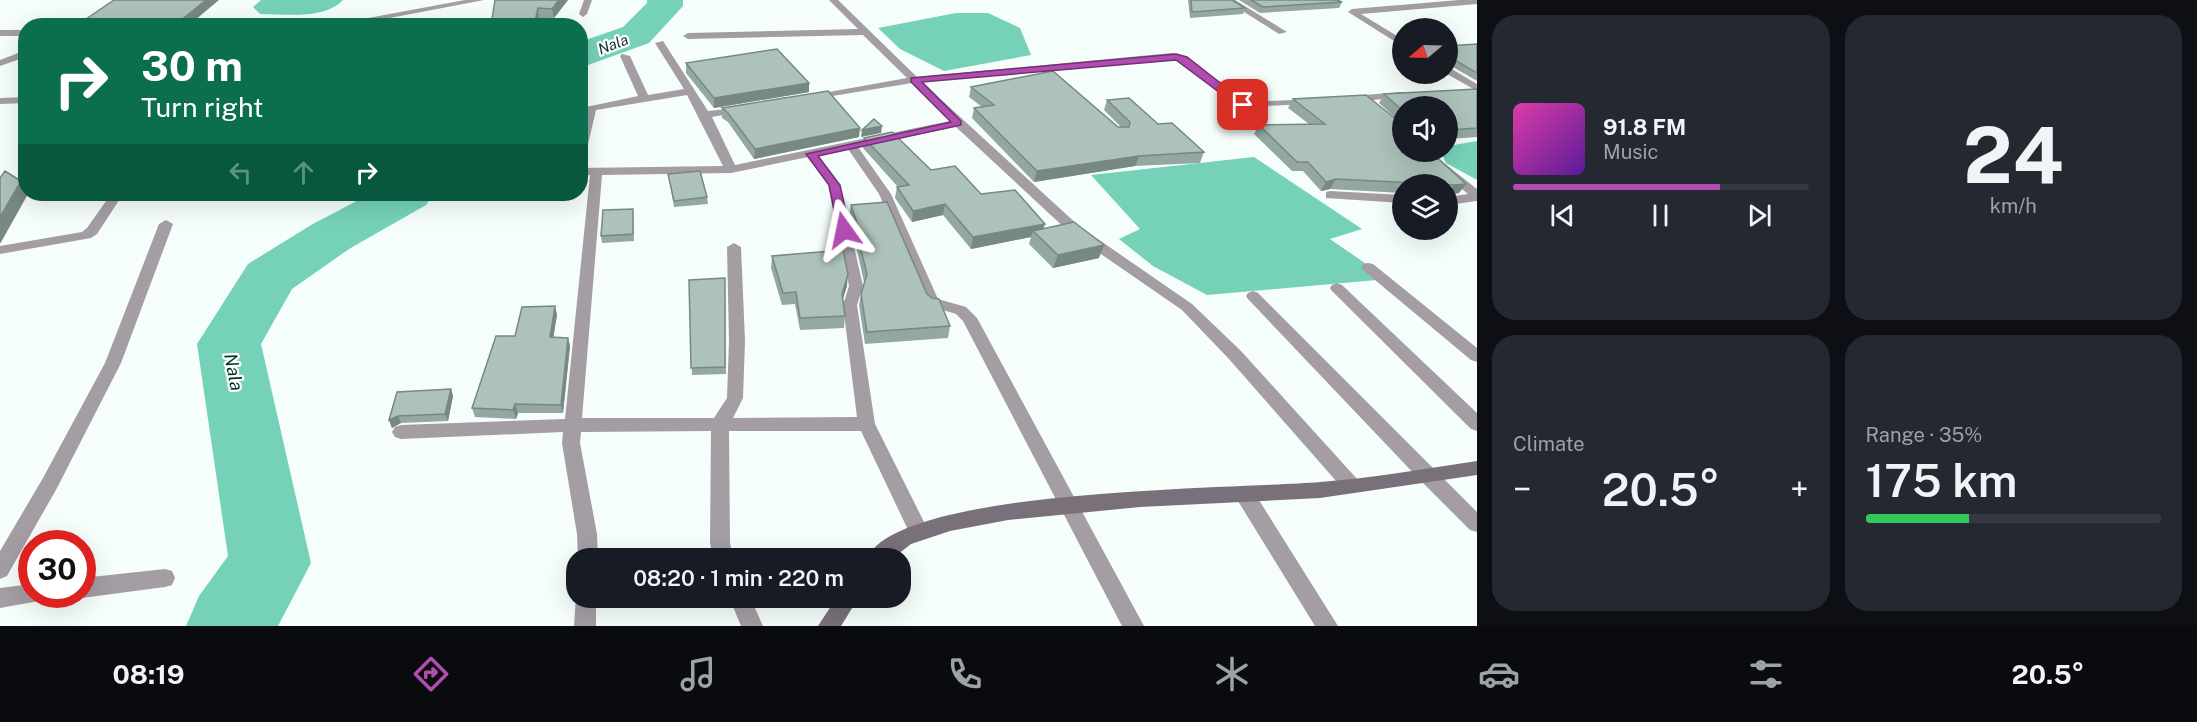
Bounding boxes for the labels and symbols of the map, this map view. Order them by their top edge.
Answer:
north arrow [1392,18,1458,84]
water label: Nala [595,30,631,58]
pin [1217,79,1268,130]
position arrow [812,198,876,262]
water label: Nala [220,352,248,392]
speed limit sign: 30 [18,530,96,608]

